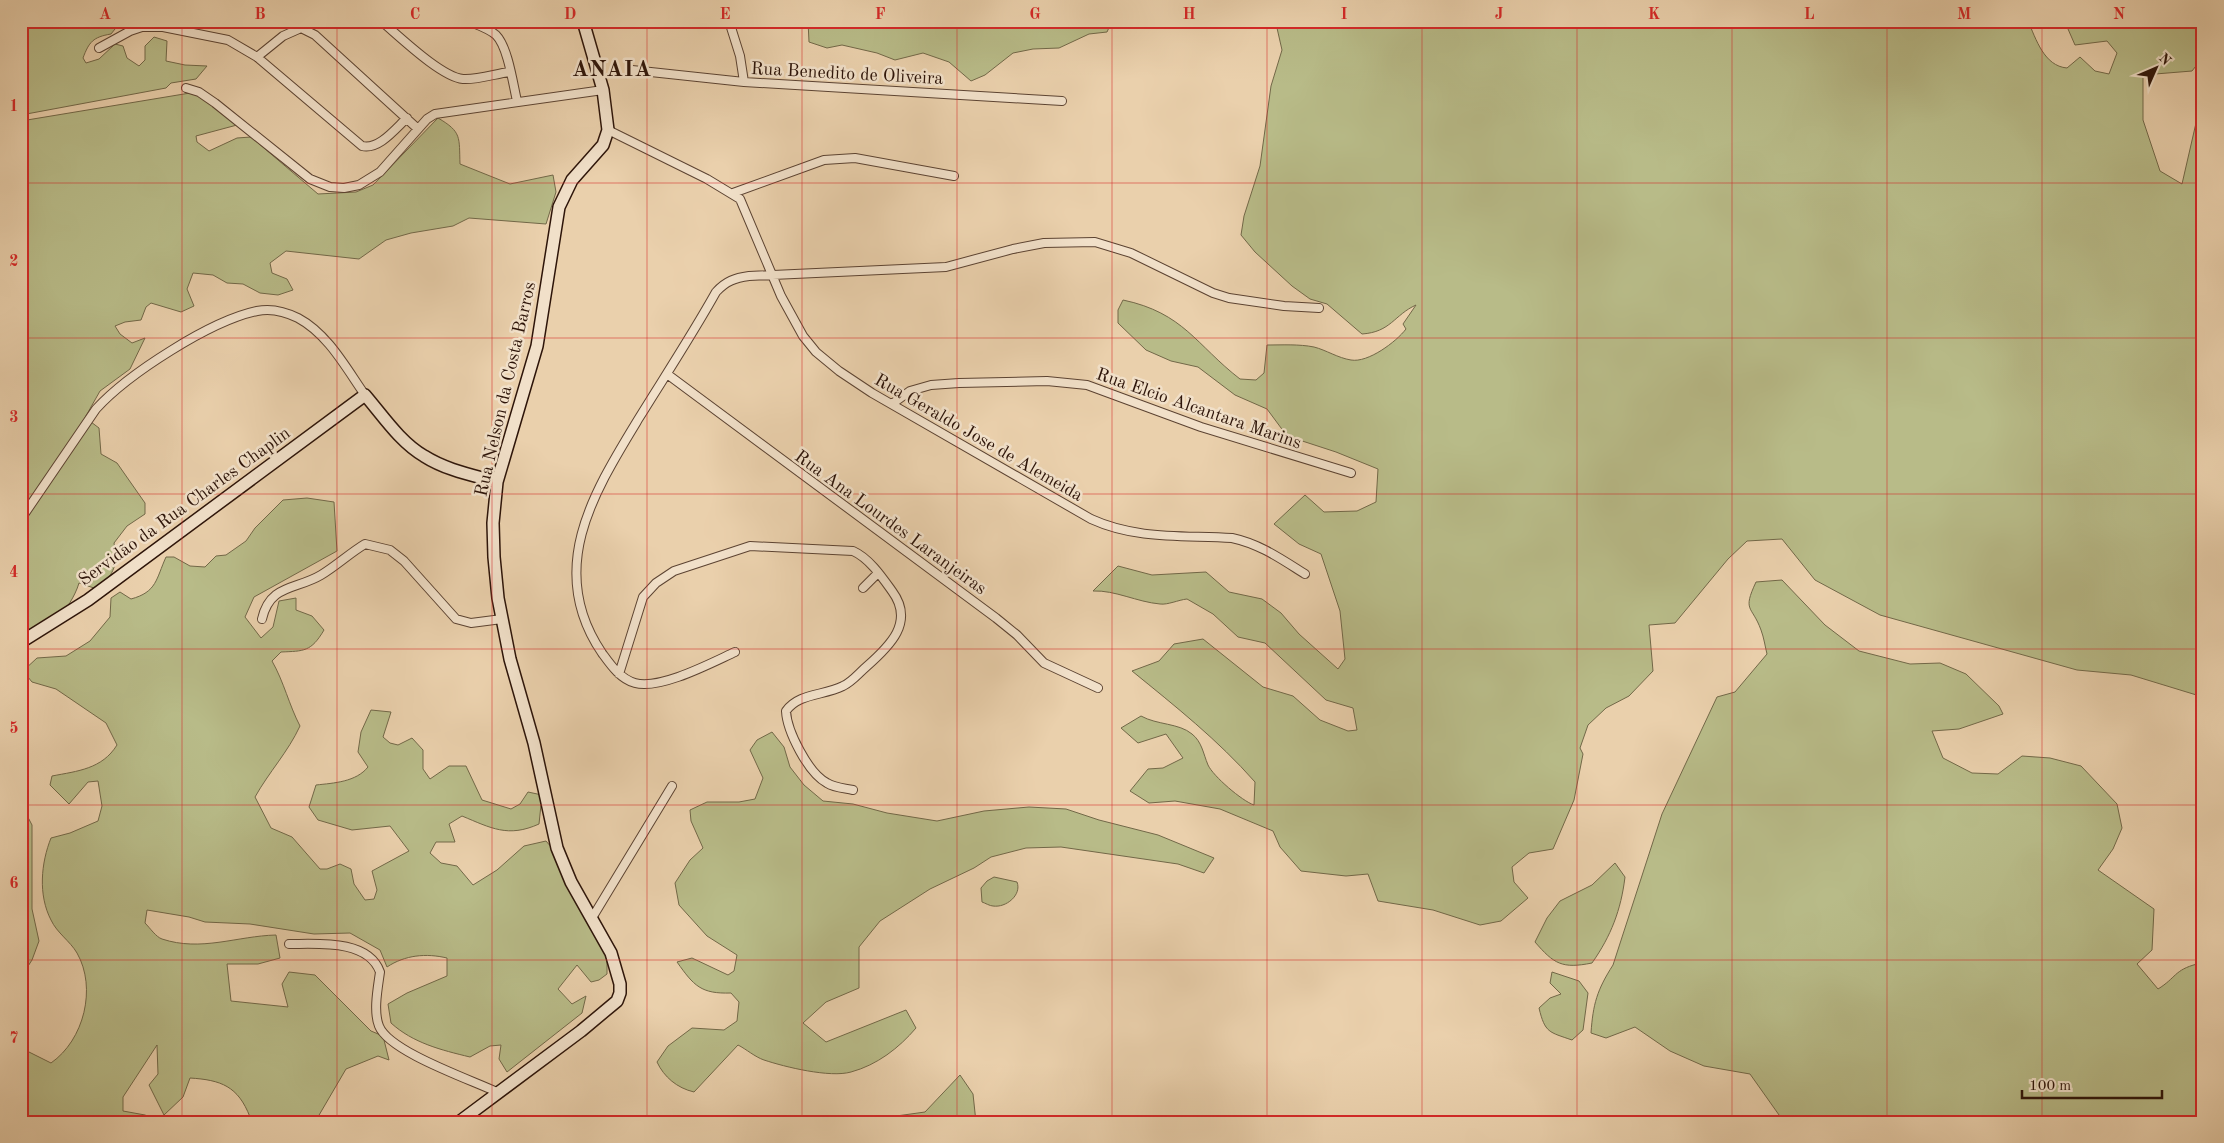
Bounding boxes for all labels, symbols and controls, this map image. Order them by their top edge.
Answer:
text: A [99,7,111,23]
text: B [254,7,266,23]
text: C [410,7,420,23]
text: D [564,7,576,23]
text: E [719,7,731,23]
text: F [875,7,886,23]
text: G [1029,7,1041,23]
text: H [1182,7,1196,23]
text: I [1340,7,1348,23]
text: J [1495,7,1504,23]
text: K [1648,7,1660,23]
text: L [1804,7,1815,23]
text: M [1957,7,1971,23]
text: N [2113,7,2126,23]
north arrow [2132,42,2182,92]
text: N [2156,51,2173,68]
district label: ANAIA [572,59,652,81]
street label: Rua Benedito de Oliveira [750,60,944,88]
text: 1 [9,99,19,115]
text: 2 [9,254,19,270]
street label: Rua Nelson da Costa Barros [472,280,540,498]
street label: Rua Elcio Alcantara Marins [1094,365,1304,453]
street label: Rua Geraldo Jose de Alemeida [871,371,1086,505]
text: 3 [9,410,19,426]
street label: Servidão da Rua Charles Chaplin [75,424,294,590]
street label: Rua Ana Lourdes Laranjeiras [791,447,990,598]
text: 4 [9,565,19,581]
text: 5 [9,721,19,737]
text: 6 [9,876,19,892]
text: 7 [9,1031,19,1047]
scale bar [2022,1068,2162,1100]
text: 100 m [2029,1079,2071,1094]

